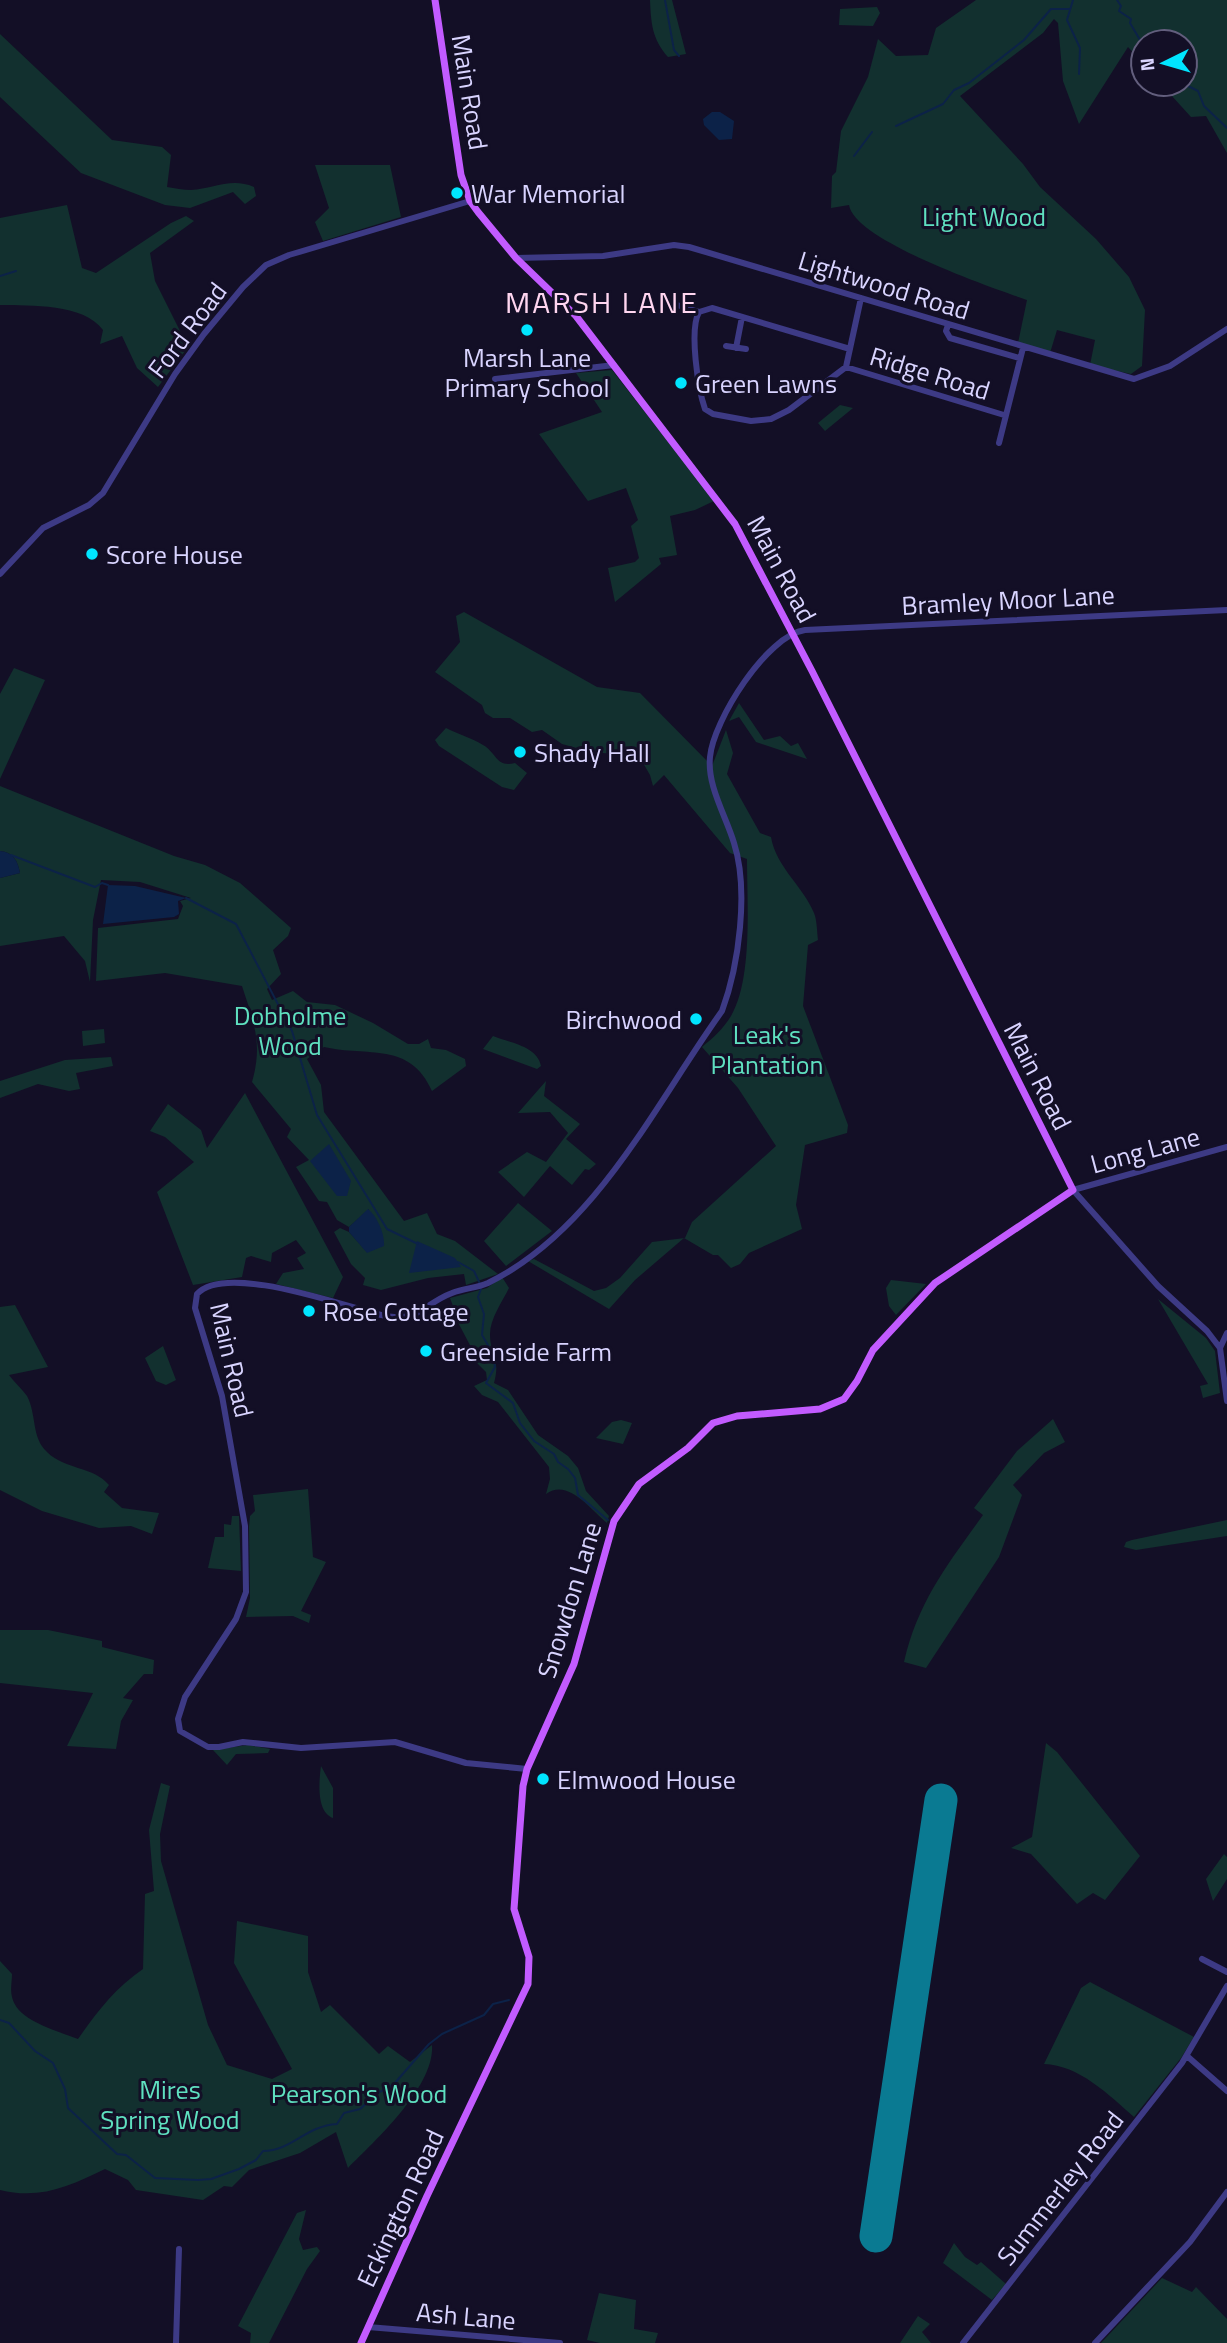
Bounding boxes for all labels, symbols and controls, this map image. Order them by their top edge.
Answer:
north arrow [1129,28,1199,98]
street label: Main Road [442,31,498,153]
text: N [1132,57,1162,72]
place label: War Memorial [471,174,625,213]
marker: War Memorial [449,185,465,201]
park label: Light Wood [922,197,1046,236]
street label: Lightwood Road [793,240,975,330]
street label: Ford Road [138,274,236,386]
district label: MARSH LANE [505,279,699,325]
marker: Marsh Lane Primary School [519,322,535,338]
street label: Ridge Road [865,336,995,410]
place label: Marsh Lane Primary School [445,338,610,407]
place label: Green Lawns [695,364,837,403]
marker: Green Lawns [673,375,689,391]
street label: Main Road [737,508,827,630]
place label: Score House [106,535,243,574]
marker: Score House [84,546,100,562]
street label: Bramley Moor Lane [900,575,1116,625]
place label: Shady Hall [534,733,650,772]
marker: Shady Hall [512,744,528,760]
park label: Dobholme Wood [234,996,346,1065]
place label: Birchwood [565,1000,682,1039]
marker: Birchwood [688,1011,704,1027]
park label: Leak's Plantation [711,1015,824,1084]
street label: Main Road [994,1015,1082,1137]
street label: Long Lane [1086,1117,1204,1183]
place label: Rose Cottage [323,1292,469,1331]
street label: Main Road [200,1299,264,1421]
marker: Rose Cottage [301,1303,317,1319]
place label: Greenside Farm [440,1332,612,1371]
marker: Greenside Farm [418,1343,434,1359]
street label: Snowdon Lane [527,1517,611,1683]
place label: Elmwood House [557,1760,736,1799]
marker: Elmwood House [535,1771,551,1787]
park label: Mires Spring Wood [100,2070,240,2139]
park label: Pearson's Wood [271,2074,447,2113]
street label: Summerley Road [987,2102,1133,2274]
street label: Eckington Road [346,2123,454,2293]
street label: Ash Lane [415,2292,517,2340]

